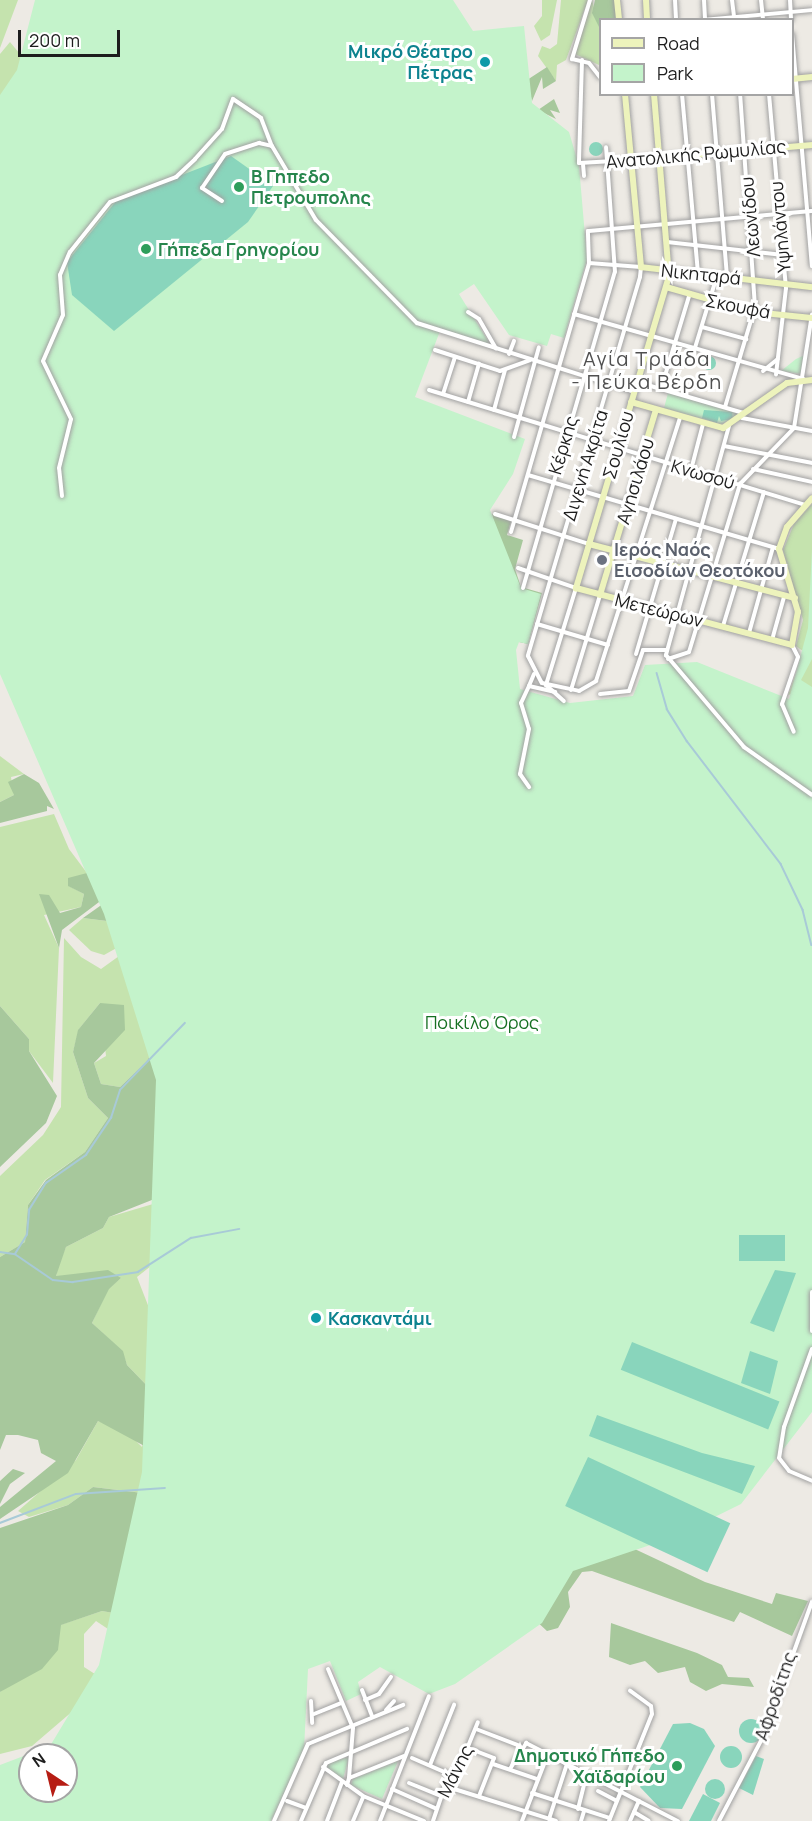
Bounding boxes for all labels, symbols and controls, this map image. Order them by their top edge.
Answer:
scale bar [21,18,123,56]
legend [599,18,794,96]
text: 200 m [29,28,80,52]
text: Road [657,31,700,55]
place label: Μικρό Θέατρο Πέτρας [348,41,473,84]
marker: Μικρό Θέατρο Πέτρας [478,55,492,69]
text: Park [657,61,693,85]
street label: Ανατολικής Ρωμυλίας [605,135,787,173]
place label: Β Γηπεδο Πετρουπολης [251,166,371,208]
street label: Λεωνίδου [736,176,764,258]
marker: Β Γηπεδο Πετρουπολης [232,180,246,194]
street label: Υψηλάντου [765,180,795,274]
place label: Γήπεδα Γρηγορίου [158,238,319,260]
marker: Γήπεδα Γρηγορίου [139,242,153,256]
street label: Νικηταρά [660,259,742,289]
street label: Σκουφά [704,289,772,323]
district label: Αγία Τριάδα - Πεύκα Βέρδη [571,346,723,393]
street label: Διγενή Ακρίτα [558,407,612,523]
street label: Σουλίου [598,409,638,481]
street label: Κέρκης [544,413,582,477]
street label: Αγησιλάου [612,435,658,527]
street label: Κνωσού [669,455,737,493]
place label: Ιερός Ναός Εισοδίων Θεοτόκου [614,539,785,582]
marker: Ιερός Ναός Εισοδίων Θεοτόκου [595,553,609,567]
street label: Μετεώρων [613,589,705,631]
park label: Ποικίλο Όρος [425,1011,539,1033]
place label: Κασκαντάμι [328,1307,432,1329]
marker: Κασκαντάμι [309,1311,323,1325]
street label: Αφροδίτης [750,1649,800,1743]
street label: Μάνης [433,1741,477,1801]
north arrow [18,1743,78,1803]
place label: Δημοτικό Γήπεδο Χαϊδαρίου [514,1745,665,1788]
text: N [28,1748,50,1772]
marker: Δημοτικό Γήπεδο Χαϊδαρίου [670,1759,684,1773]

